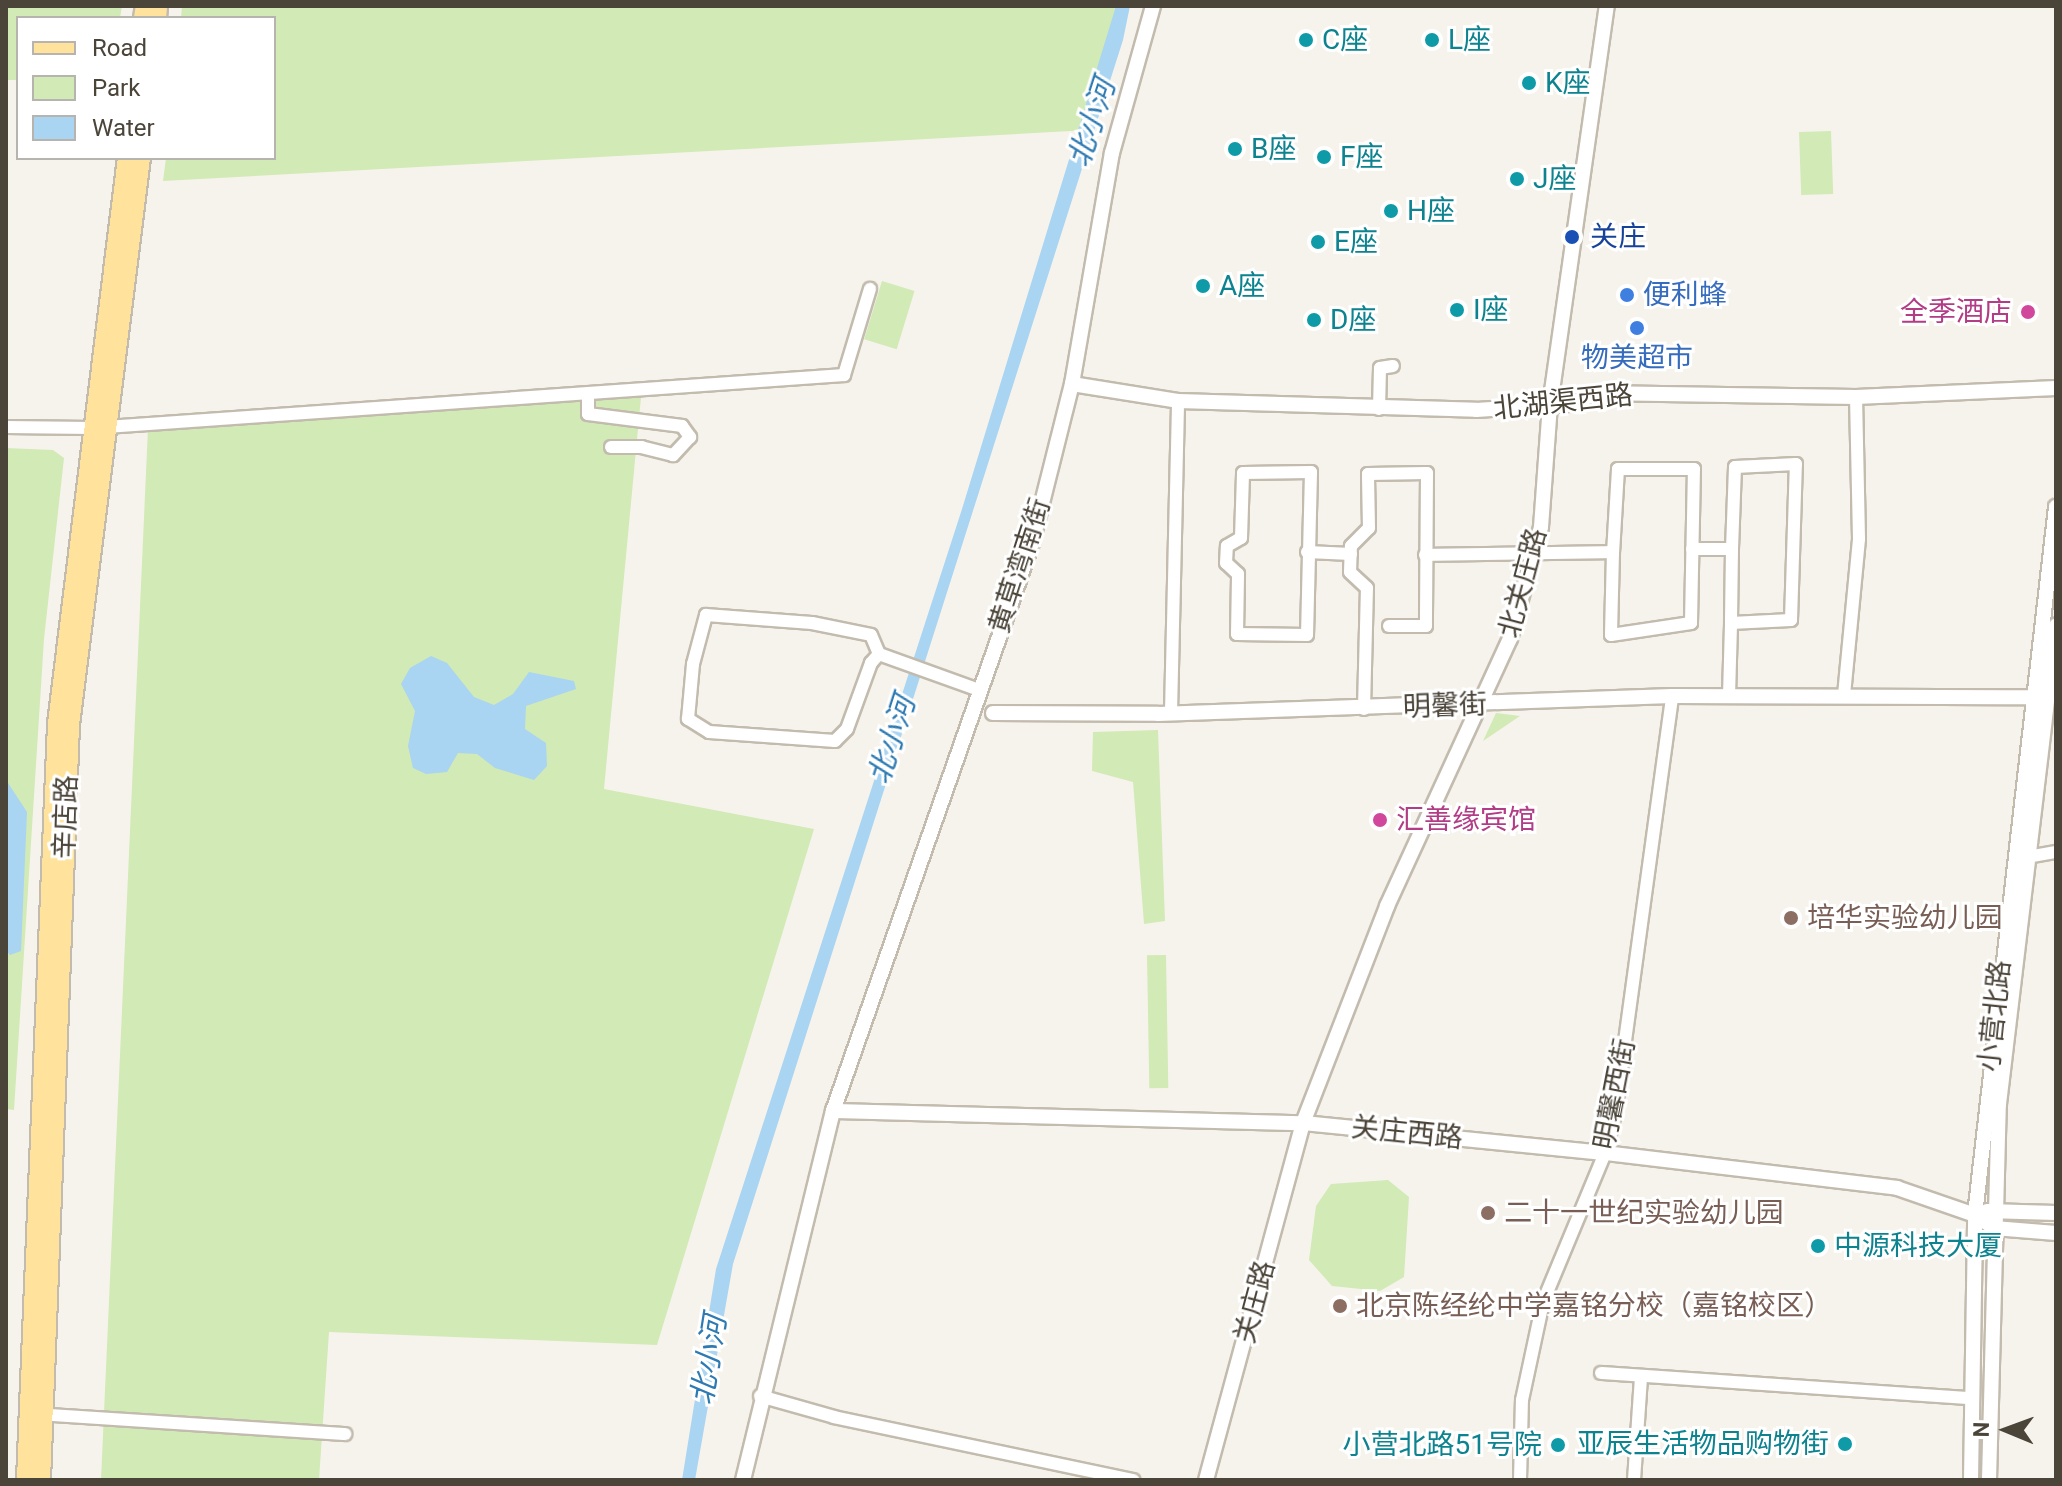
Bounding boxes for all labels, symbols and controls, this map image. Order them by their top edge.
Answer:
legend [16,16,276,160]
place label: C座 [1322,23,1368,57]
place label: L座 [1448,23,1491,57]
marker: C座 [1297,31,1315,49]
marker: L座 [1423,31,1441,49]
text: Road [92,34,147,62]
place label: K座 [1545,66,1591,100]
text: Park [92,74,140,102]
marker: K座 [1520,74,1538,92]
water label: 北小河 [1061,75,1123,171]
text: Water [92,114,155,142]
place label: B座 [1251,132,1296,166]
marker: B座 [1226,140,1244,158]
place label: F座 [1340,140,1383,174]
marker: F座 [1315,148,1333,166]
place label: J座 [1533,162,1576,196]
marker: J座 [1508,170,1526,188]
place label: H座 [1407,194,1455,228]
marker: H座 [1382,202,1400,220]
place label: 关庄 [1590,220,1646,254]
place label: E座 [1334,225,1378,259]
marker: 关庄 [1561,226,1583,248]
marker: E座 [1309,233,1327,251]
place label: A座 [1219,269,1265,303]
marker: A座 [1194,277,1212,295]
place label: 便利蜂 [1643,278,1727,312]
marker: 便利蜂 [1618,286,1636,304]
place label: I座 [1473,293,1509,327]
place label: 全季酒店 [1900,295,2012,329]
marker: I座 [1448,301,1466,319]
place label: D座 [1330,303,1376,337]
marker: 全季酒店 [2019,303,2037,321]
marker: D座 [1305,311,1323,329]
marker: 物美超市 [1628,319,1646,337]
place label: 物美超市 [1581,341,1693,375]
street label: 北湖渠西路 [1492,378,1634,426]
street label: 黄草湾南街 [982,494,1058,638]
street label: 北关庄路 [1492,525,1554,641]
street label: 明馨街 [1402,688,1488,724]
water label: 北小河 [861,692,923,788]
street label: 辛店路 [48,774,84,860]
place label: 汇善缘宾馆 [1396,803,1536,837]
marker: 汇善缘宾馆 [1371,811,1389,829]
place label: 培华实验幼儿园 [1807,901,2003,935]
marker: 培华实验幼儿园 [1782,909,1800,927]
street label: 小营北路 [1972,959,2018,1073]
street label: 明馨西街 [1588,1036,1642,1152]
street label: 关庄西路 [1350,1110,1464,1156]
place label: 二十一世纪实验幼儿园 [1504,1196,1784,1230]
marker: 二十一世纪实验幼儿园 [1479,1204,1497,1222]
place label: 中源科技大厦 [1834,1229,2002,1263]
marker: 中源科技大厦 [1809,1237,1827,1255]
street label: 关庄路 [1228,1257,1282,1347]
place label: 北京陈经纶中学嘉铭分校（嘉铭校区） [1356,1289,1832,1323]
marker: 北京陈经纶中学嘉铭分校（嘉铭校区） [1331,1297,1349,1315]
water label: 北小河 [684,1313,734,1407]
north arrow [1966,1390,2046,1470]
text: N [1969,1422,1994,1438]
place label: 亚辰生活物品购物街 [1577,1427,1829,1461]
place label: 小营北路51号院 [1343,1428,1542,1462]
marker: 亚辰生活物品购物街 [1836,1435,1854,1453]
marker: 小营北路51号院 [1549,1436,1567,1454]

